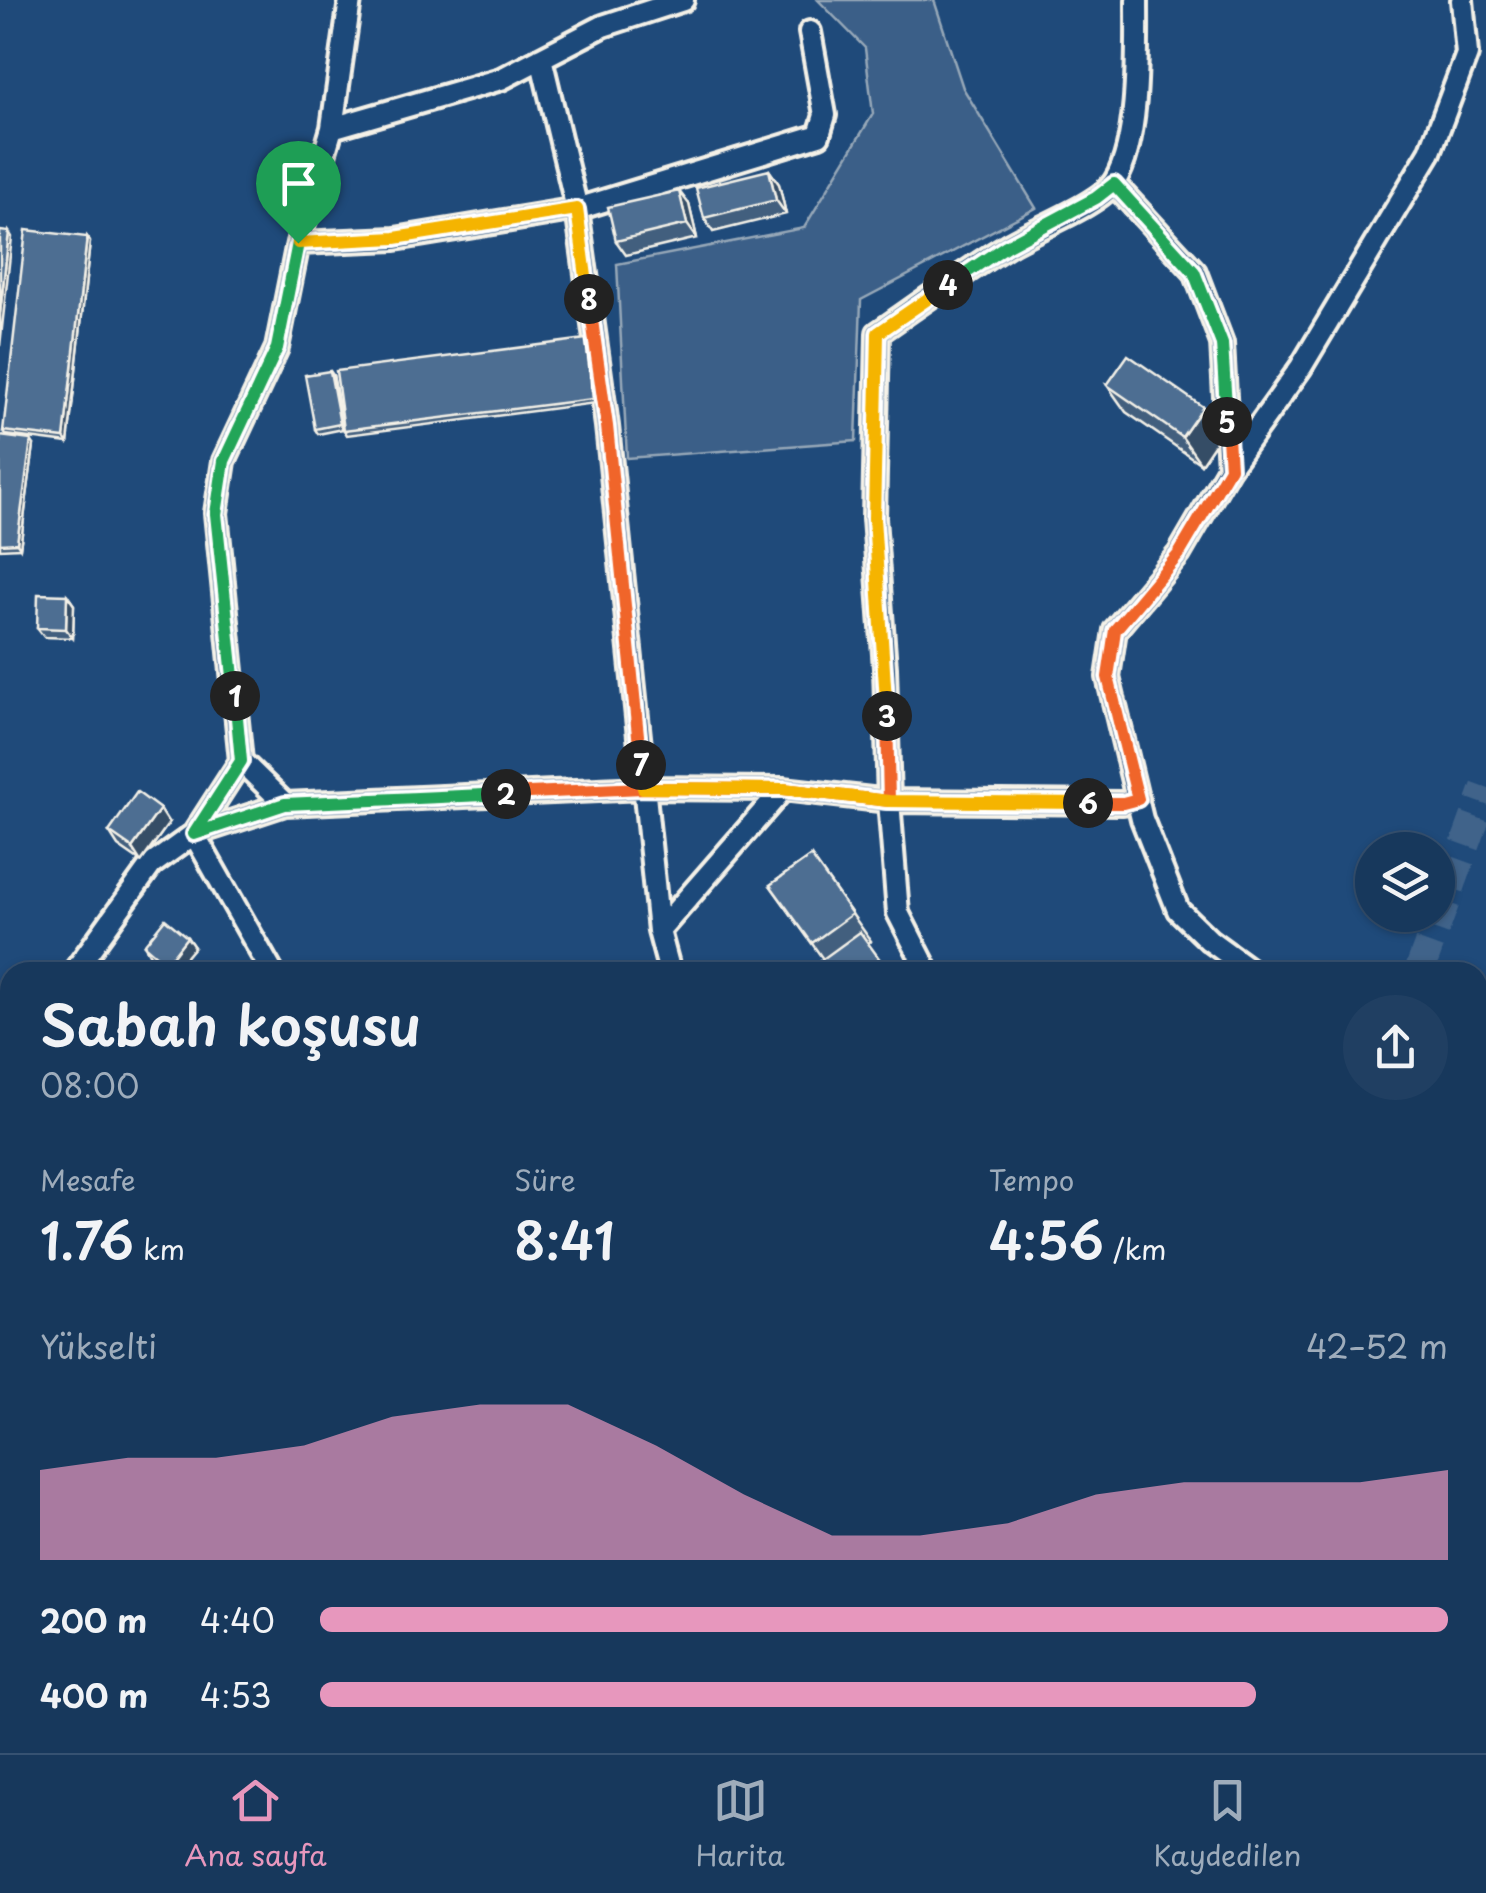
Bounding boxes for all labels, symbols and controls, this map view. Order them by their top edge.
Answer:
pin [256,141,341,244]
icon: arrive [271,156,326,211]
pin: 4 [923,260,973,310]
text: 4 [938,263,958,306]
pin: 8 [564,274,614,324]
text: 8 [580,277,598,320]
pin: 5 [1202,397,1252,447]
text: 5 [1218,400,1236,443]
pin: 1 [210,671,260,721]
text: 1 [228,674,242,717]
pin: 3 [862,691,912,741]
text: 3 [878,694,896,737]
pin: 7 [616,740,666,790]
text: 7 [633,743,649,786]
pin: 2 [481,769,531,819]
text: 2 [496,772,516,815]
pin: 6 [1063,778,1113,828]
text: 6 [1078,781,1098,824]
map controls [1355,832,1455,932]
button: layers [1355,832,1455,932]
text: Sabah koşusu [40,982,422,1065]
button: share [1343,995,1448,1100]
text: 08:00 [40,1061,139,1109]
text: Mesafe [40,1158,136,1201]
text: Süre [514,1158,576,1201]
text: Tempo [989,1158,1074,1201]
text: 1.76 [40,1201,134,1277]
text: 8:41 [514,1201,615,1277]
text: 4:56 [989,1201,1104,1277]
text: km [134,1227,185,1270]
text: /km [1104,1227,1167,1270]
text: Yükselti [40,1322,157,1370]
text: 42–52 m [1306,1322,1448,1370]
text: 200 m [40,1596,147,1644]
text: 4:40 [200,1596,275,1644]
text: 400 m [40,1671,148,1719]
text: 4:53 [200,1671,271,1719]
tab: Ana sayfa [185,1773,327,1876]
tab: Harita [696,1773,785,1876]
tab: Kaydedilen [1154,1773,1301,1876]

